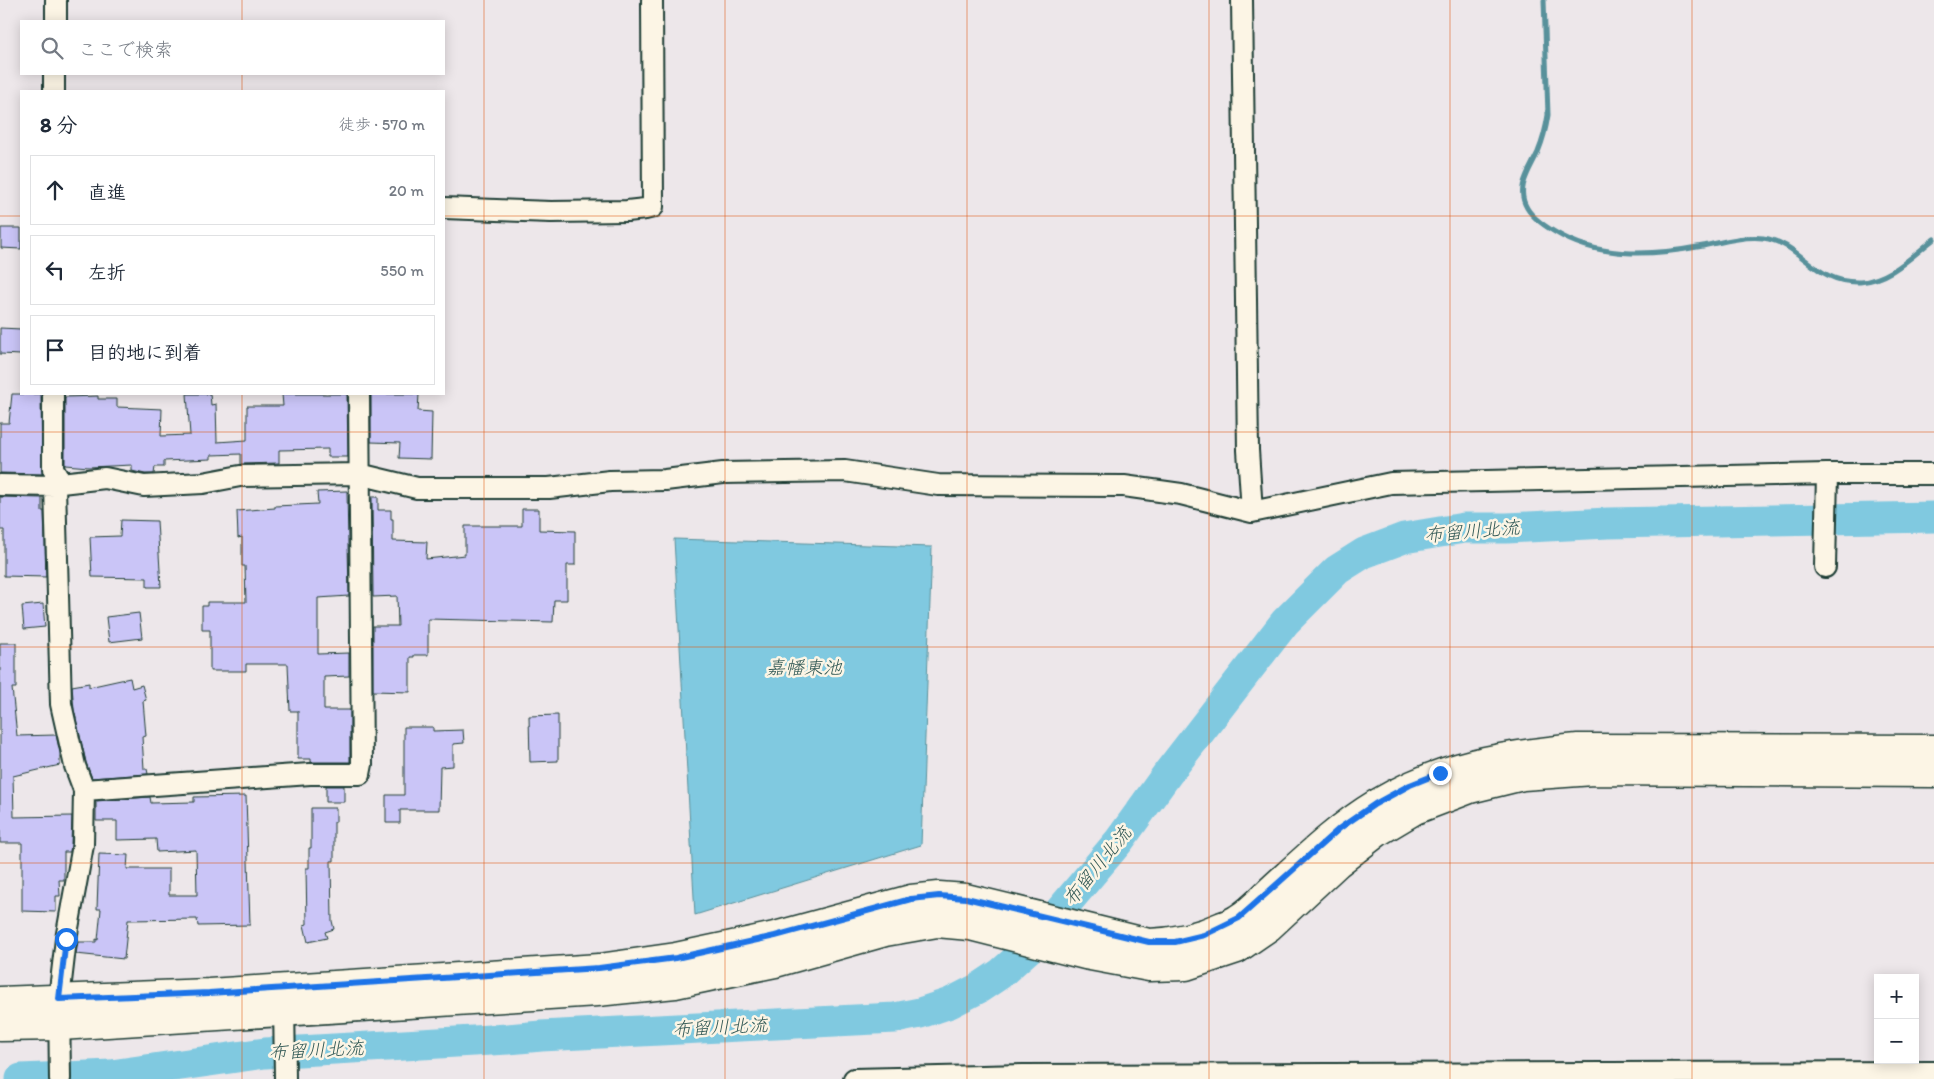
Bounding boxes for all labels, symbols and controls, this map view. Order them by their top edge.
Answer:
search box [20,20,445,75]
icon: search [38,34,66,62]
text: ここで検索 [78,38,173,61]
text: 8 分 [40,112,77,137]
text: 徒歩 · 570 m [339,115,425,134]
icon: ahead [41,176,69,204]
text: 直進 [88,181,126,204]
text: 20 m [389,181,424,200]
icon: left [41,256,69,284]
text: 左折 [88,261,126,284]
text: 550 m [380,261,424,280]
icon: arrive [41,336,69,364]
text: 目的地に到着 [88,341,202,364]
water label: 布留川北流 [1424,515,1521,547]
water label: 嘉幡東池 [766,656,843,679]
route end [1429,762,1452,785]
water label: 布留川北流 [1058,821,1136,910]
route start [55,928,78,951]
map controls [1874,974,1919,1064]
button: + [1874,974,1919,1019]
water label: 布留川北流 [672,1013,769,1041]
button: − [1874,1019,1919,1064]
water label: 布留川北流 [268,1036,365,1064]

